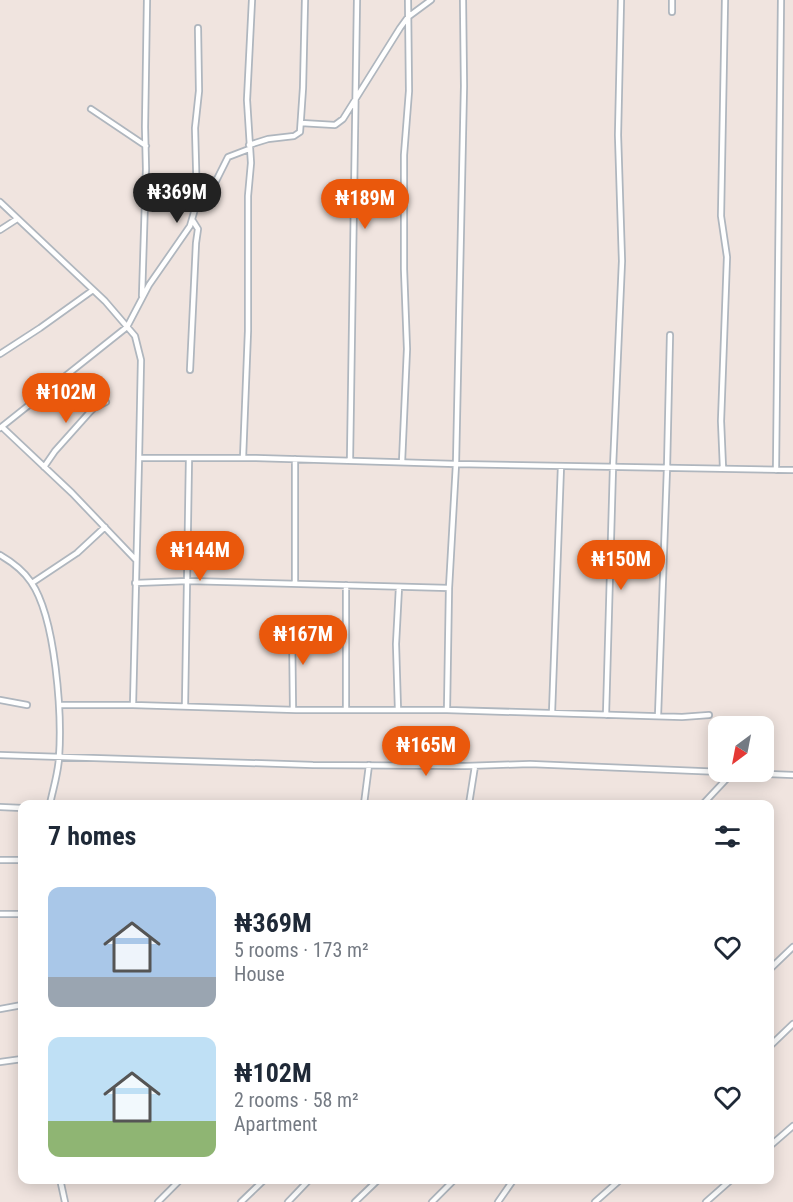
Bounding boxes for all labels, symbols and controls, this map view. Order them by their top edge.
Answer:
pin: ₦369M [135,173,219,224]
pin: ₦189M [323,179,407,230]
text: ₦369M [147,180,207,204]
text: ₦189M [335,186,395,210]
pin: ₦102M [24,373,108,424]
text: ₦102M [36,380,96,404]
pin: ₦144M [158,531,242,582]
text: ₦144M [170,538,230,562]
pin: ₦150M [579,540,663,591]
text: ₦150M [591,547,651,571]
pin: ₦167M [261,615,345,666]
text: ₦167M [273,622,333,646]
north arrow [708,716,774,782]
map controls [708,716,774,782]
pin: ₦165M [384,726,468,777]
text: ₦165M [396,733,456,757]
icon: filters [711,820,744,853]
text: 7 homes [48,821,136,851]
text: ₦369M [234,908,312,938]
icon: home [96,911,168,983]
icon: heart [711,931,744,964]
text: 5 rooms · 173 m² [234,938,369,962]
text: House [234,962,285,986]
text: ₦102M [234,1058,312,1088]
icon: home [96,1061,168,1133]
icon: heart [711,1081,744,1114]
text: 2 rooms · 58 m² [234,1088,359,1112]
text: Apartment [234,1112,318,1136]

